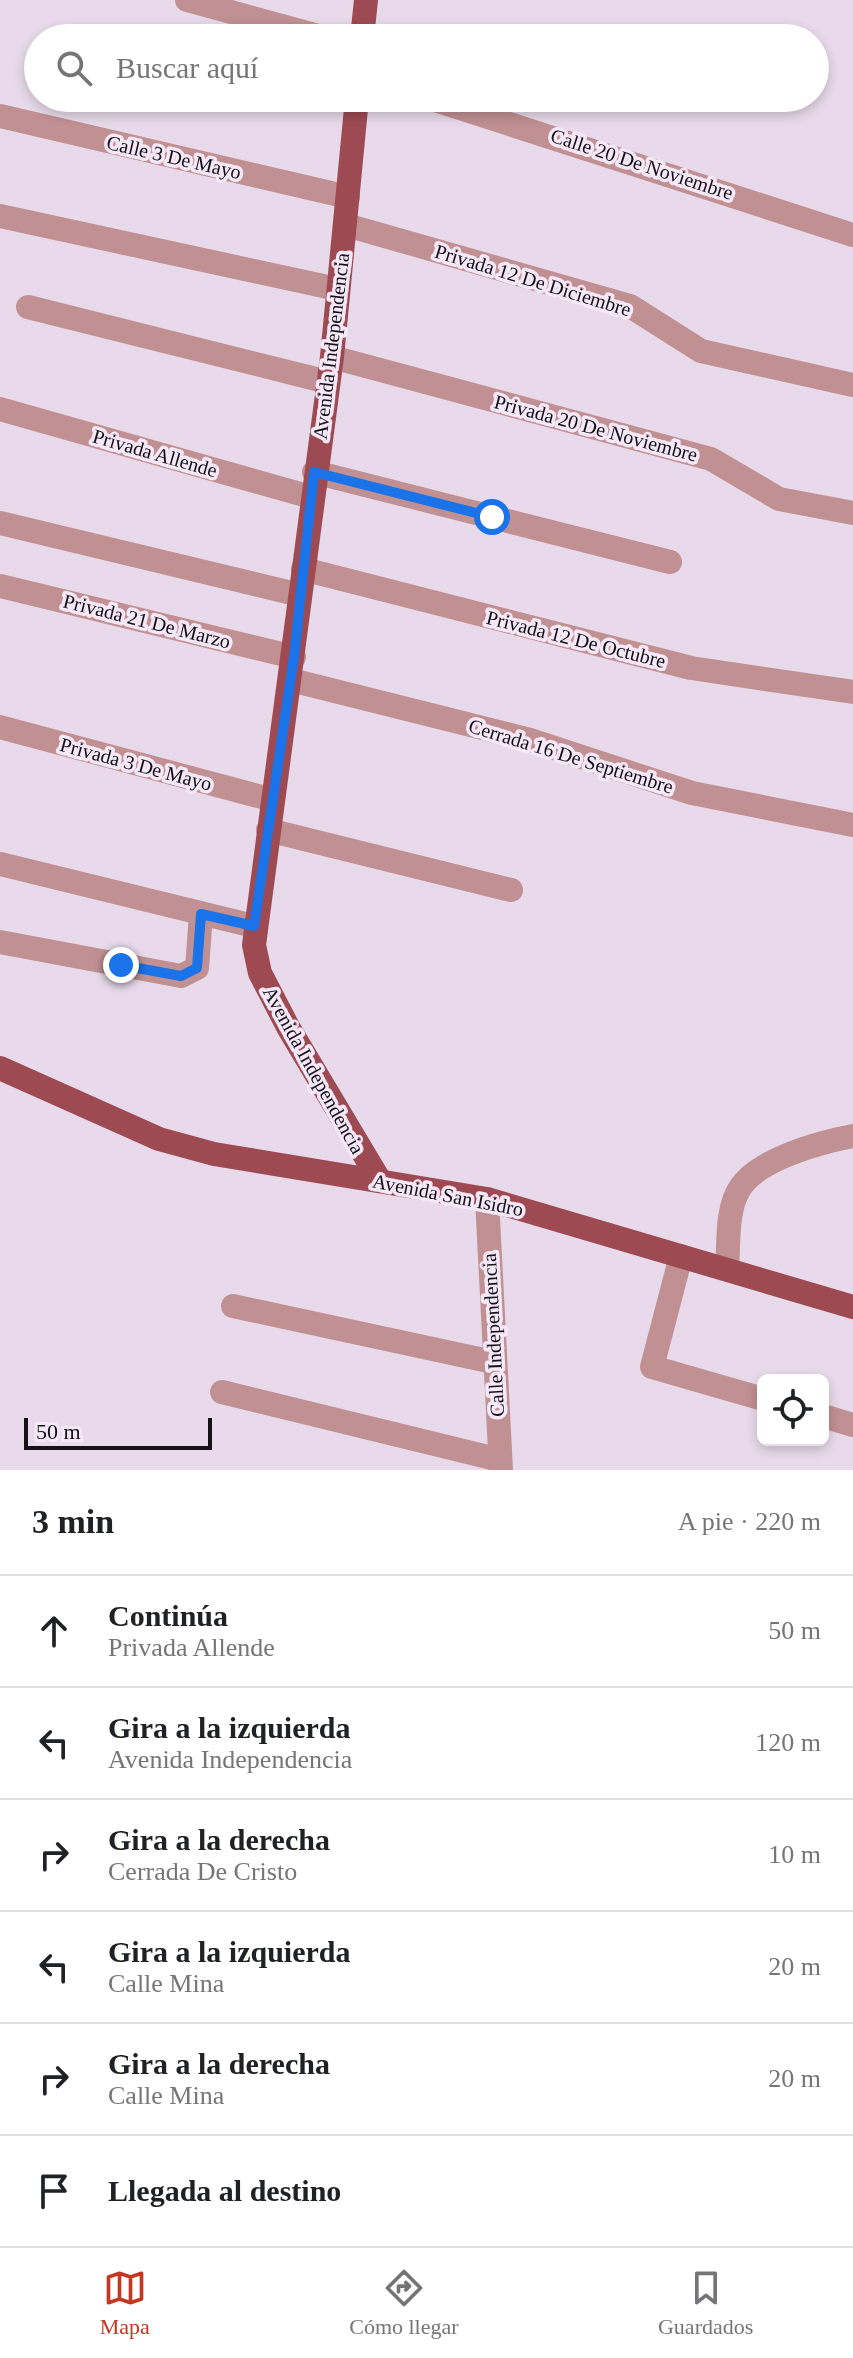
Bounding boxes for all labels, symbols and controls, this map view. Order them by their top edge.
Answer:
search box [24,24,829,112]
icon: search [52,46,96,90]
text: Buscar aquí [116,51,258,84]
street label: Calle 20 De Noviembre [548,124,736,204]
street label: Calle 3 De Mayo [104,131,243,184]
street label: Privada 12 De Diciembre [432,240,634,320]
street label: Avenida Independencia [309,251,354,441]
street label: Privada 20 De Noviembre [492,390,700,466]
street label: Privada Allende [90,425,220,481]
route start [474,499,510,535]
street label: Privada 21 De Marzo [61,590,233,652]
street label: Privada 12 De Octubre [484,606,668,672]
street label: Cerrada 16 De Septiembre [466,714,676,799]
street label: Privada 3 De Mayo [58,733,214,796]
route end [103,947,139,983]
street label: Avenida Independencia [258,983,369,1158]
street label: Avenida San Isidro [371,1170,525,1220]
street label: Calle Independencia [478,1252,509,1417]
map controls [757,1374,829,1446]
button: locate [757,1374,829,1446]
scale bar [24,1414,212,1450]
text: 50 m [36,1419,81,1444]
text: 3 min [32,1503,114,1540]
text: A pie · 220 m [678,1507,821,1536]
text: Continúa [108,1599,228,1632]
icon: ahead [32,1609,76,1653]
text: 50 m [768,1616,821,1645]
text: Privada Allende [108,1633,275,1662]
text: Gira a la izquierda [108,1711,351,1744]
icon: left [32,1721,76,1765]
text: 120 m [755,1728,821,1757]
text: Avenida Independencia [108,1745,352,1774]
text: Gira a la derecha [108,1823,330,1856]
icon: right [32,1833,76,1877]
text: 10 m [768,1840,821,1869]
text: Cerrada De Cristo [108,1857,297,1886]
text: Gira a la izquierda [108,1935,351,1968]
icon: left [32,1945,76,1989]
text: 20 m [768,1952,821,1981]
text: Calle Mina [108,1969,224,1998]
text: Gira a la derecha [108,2047,330,2080]
icon: right [32,2057,76,2101]
text: 20 m [768,2064,821,2093]
text: Calle Mina [108,2081,224,2110]
icon: arrive [32,2169,76,2213]
text: Llegada al destino [108,2174,341,2207]
tab: Mapa [100,2266,150,2340]
tab: Cómo llegar [349,2266,459,2340]
tab: Guardados [658,2266,753,2340]

